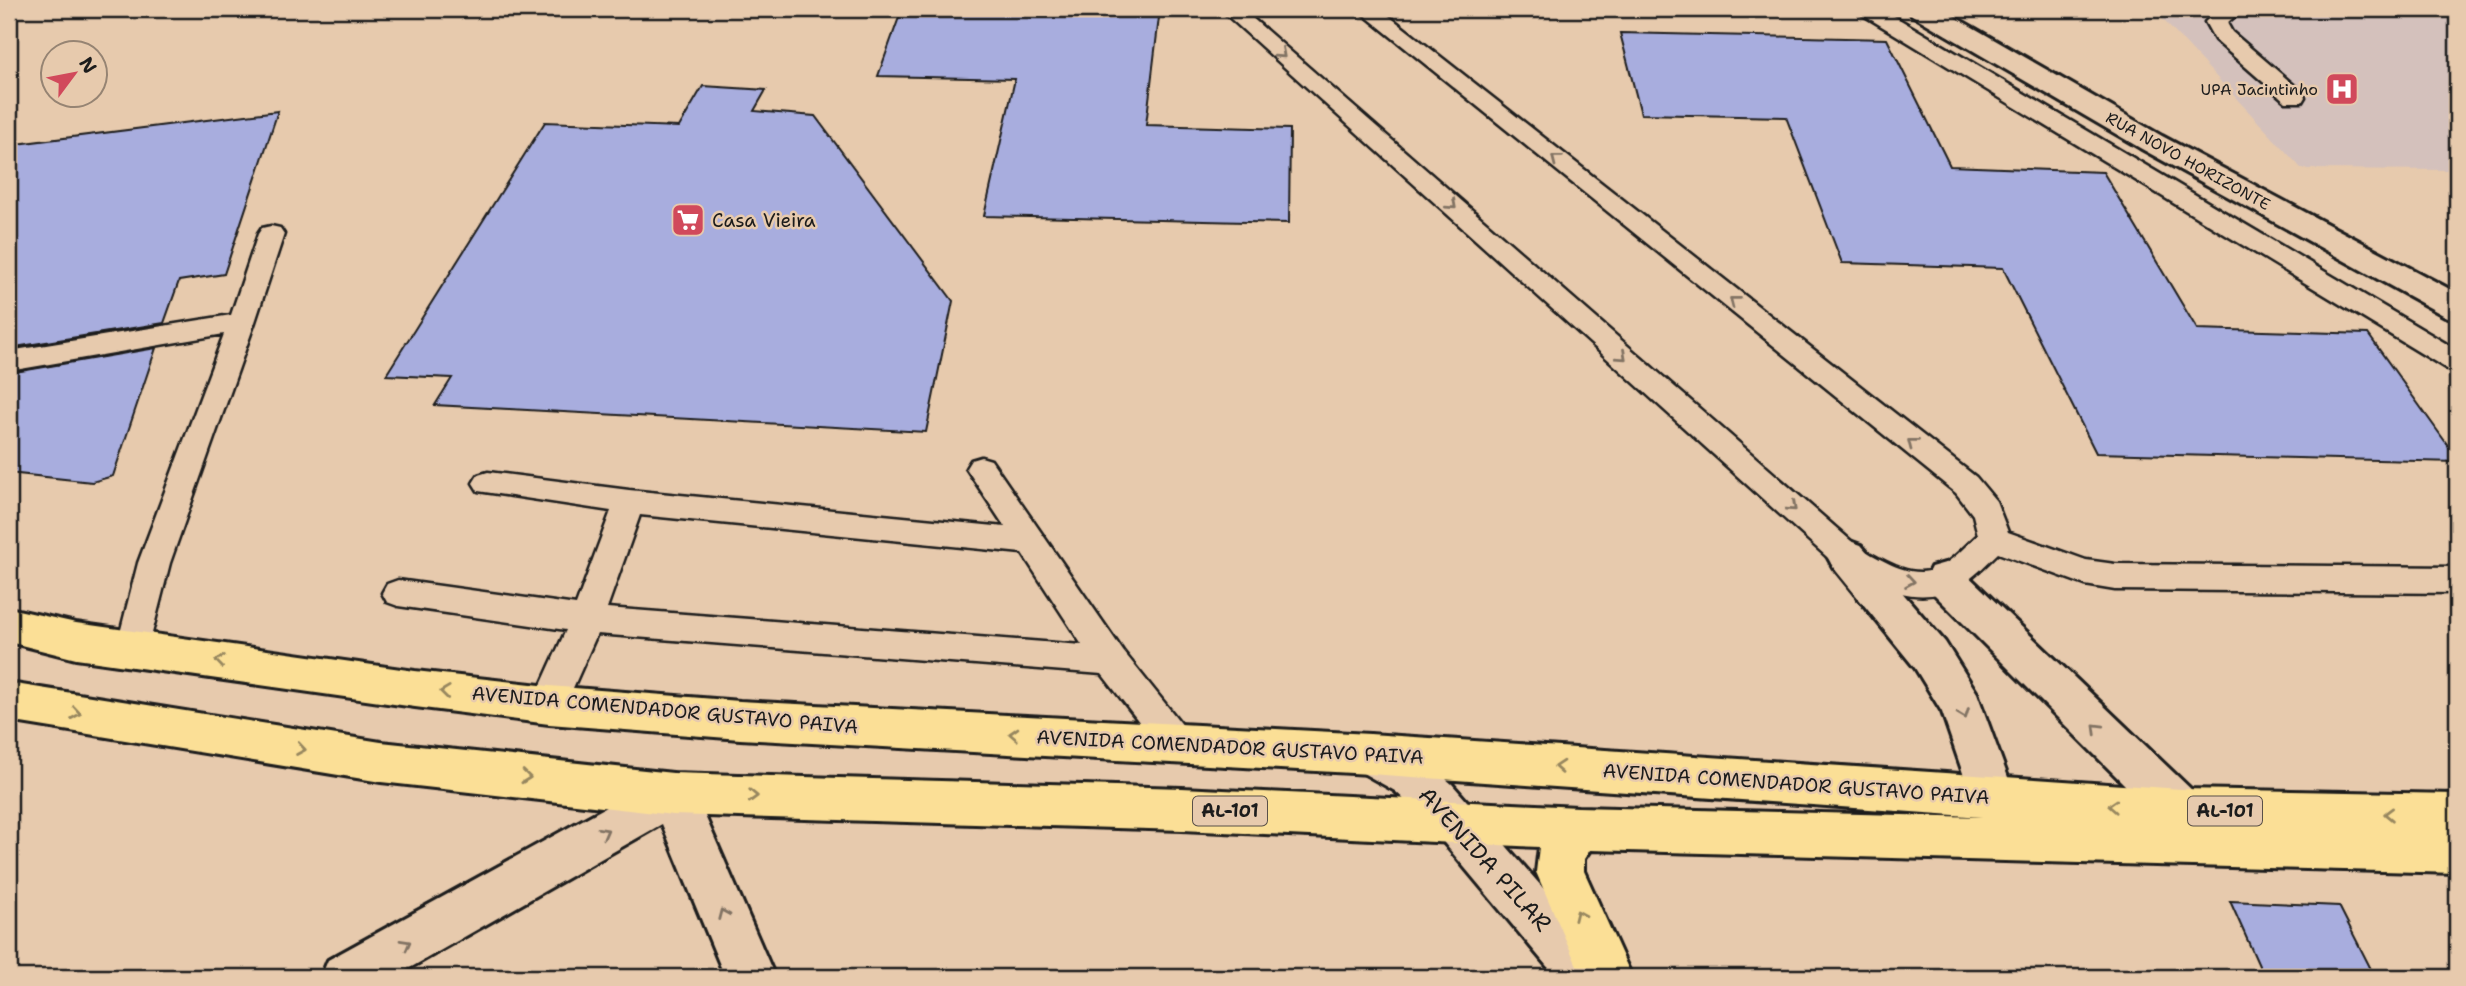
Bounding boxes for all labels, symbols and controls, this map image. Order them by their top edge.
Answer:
north arrow [38,38,108,108]
one-way arrow [1273,46,1286,58]
text: N [73,52,103,78]
hospital icon: UPA Jacintinho [2323,70,2361,108]
place label: UPA Jacintinho [2201,79,2318,100]
street label: RUA NOVO HORIZONTE [2102,107,2274,215]
one-way arrow [1551,155,1564,168]
one-way arrow [1443,197,1456,209]
supermarket icon: Casa Vieira [669,201,707,239]
place label: Casa Vieira [712,208,816,233]
one-way arrow [1729,297,1742,309]
one-way arrow [1614,348,1627,360]
one-way arrow [1908,438,1920,451]
one-way arrow [1784,499,1797,511]
one-way arrow [1904,573,1916,588]
one-way arrow [214,654,225,669]
street label: AVENIDA COMENDADOR GUSTAVO PAIVA [471,681,859,739]
one-way arrow [439,685,451,700]
one-way arrow [70,705,82,720]
one-way arrow [1955,708,1969,720]
street label: AVENIDA COMENDADOR GUSTAVO PAIVA [1036,724,1424,770]
one-way arrow [2092,724,2105,737]
one-way arrow [1008,727,1019,742]
one-way arrow [295,741,307,756]
street label: AVENIDA COMENDADOR GUSTAVO PAIVA [1602,758,1990,810]
one-way arrow [1553,760,1564,775]
one-way arrow [521,770,532,785]
street label: AVENIDA PILAR [1412,780,1558,938]
one-way arrow [748,789,759,804]
road number: AL-101 [1193,796,1267,826]
road number: AL-101 [2188,796,2262,826]
one-way arrow [2107,799,2118,814]
one-way arrow [2383,806,2394,822]
one-way arrow [597,827,609,840]
one-way arrow [718,909,732,921]
one-way arrow [1573,910,1587,922]
one-way arrow [398,939,411,952]

